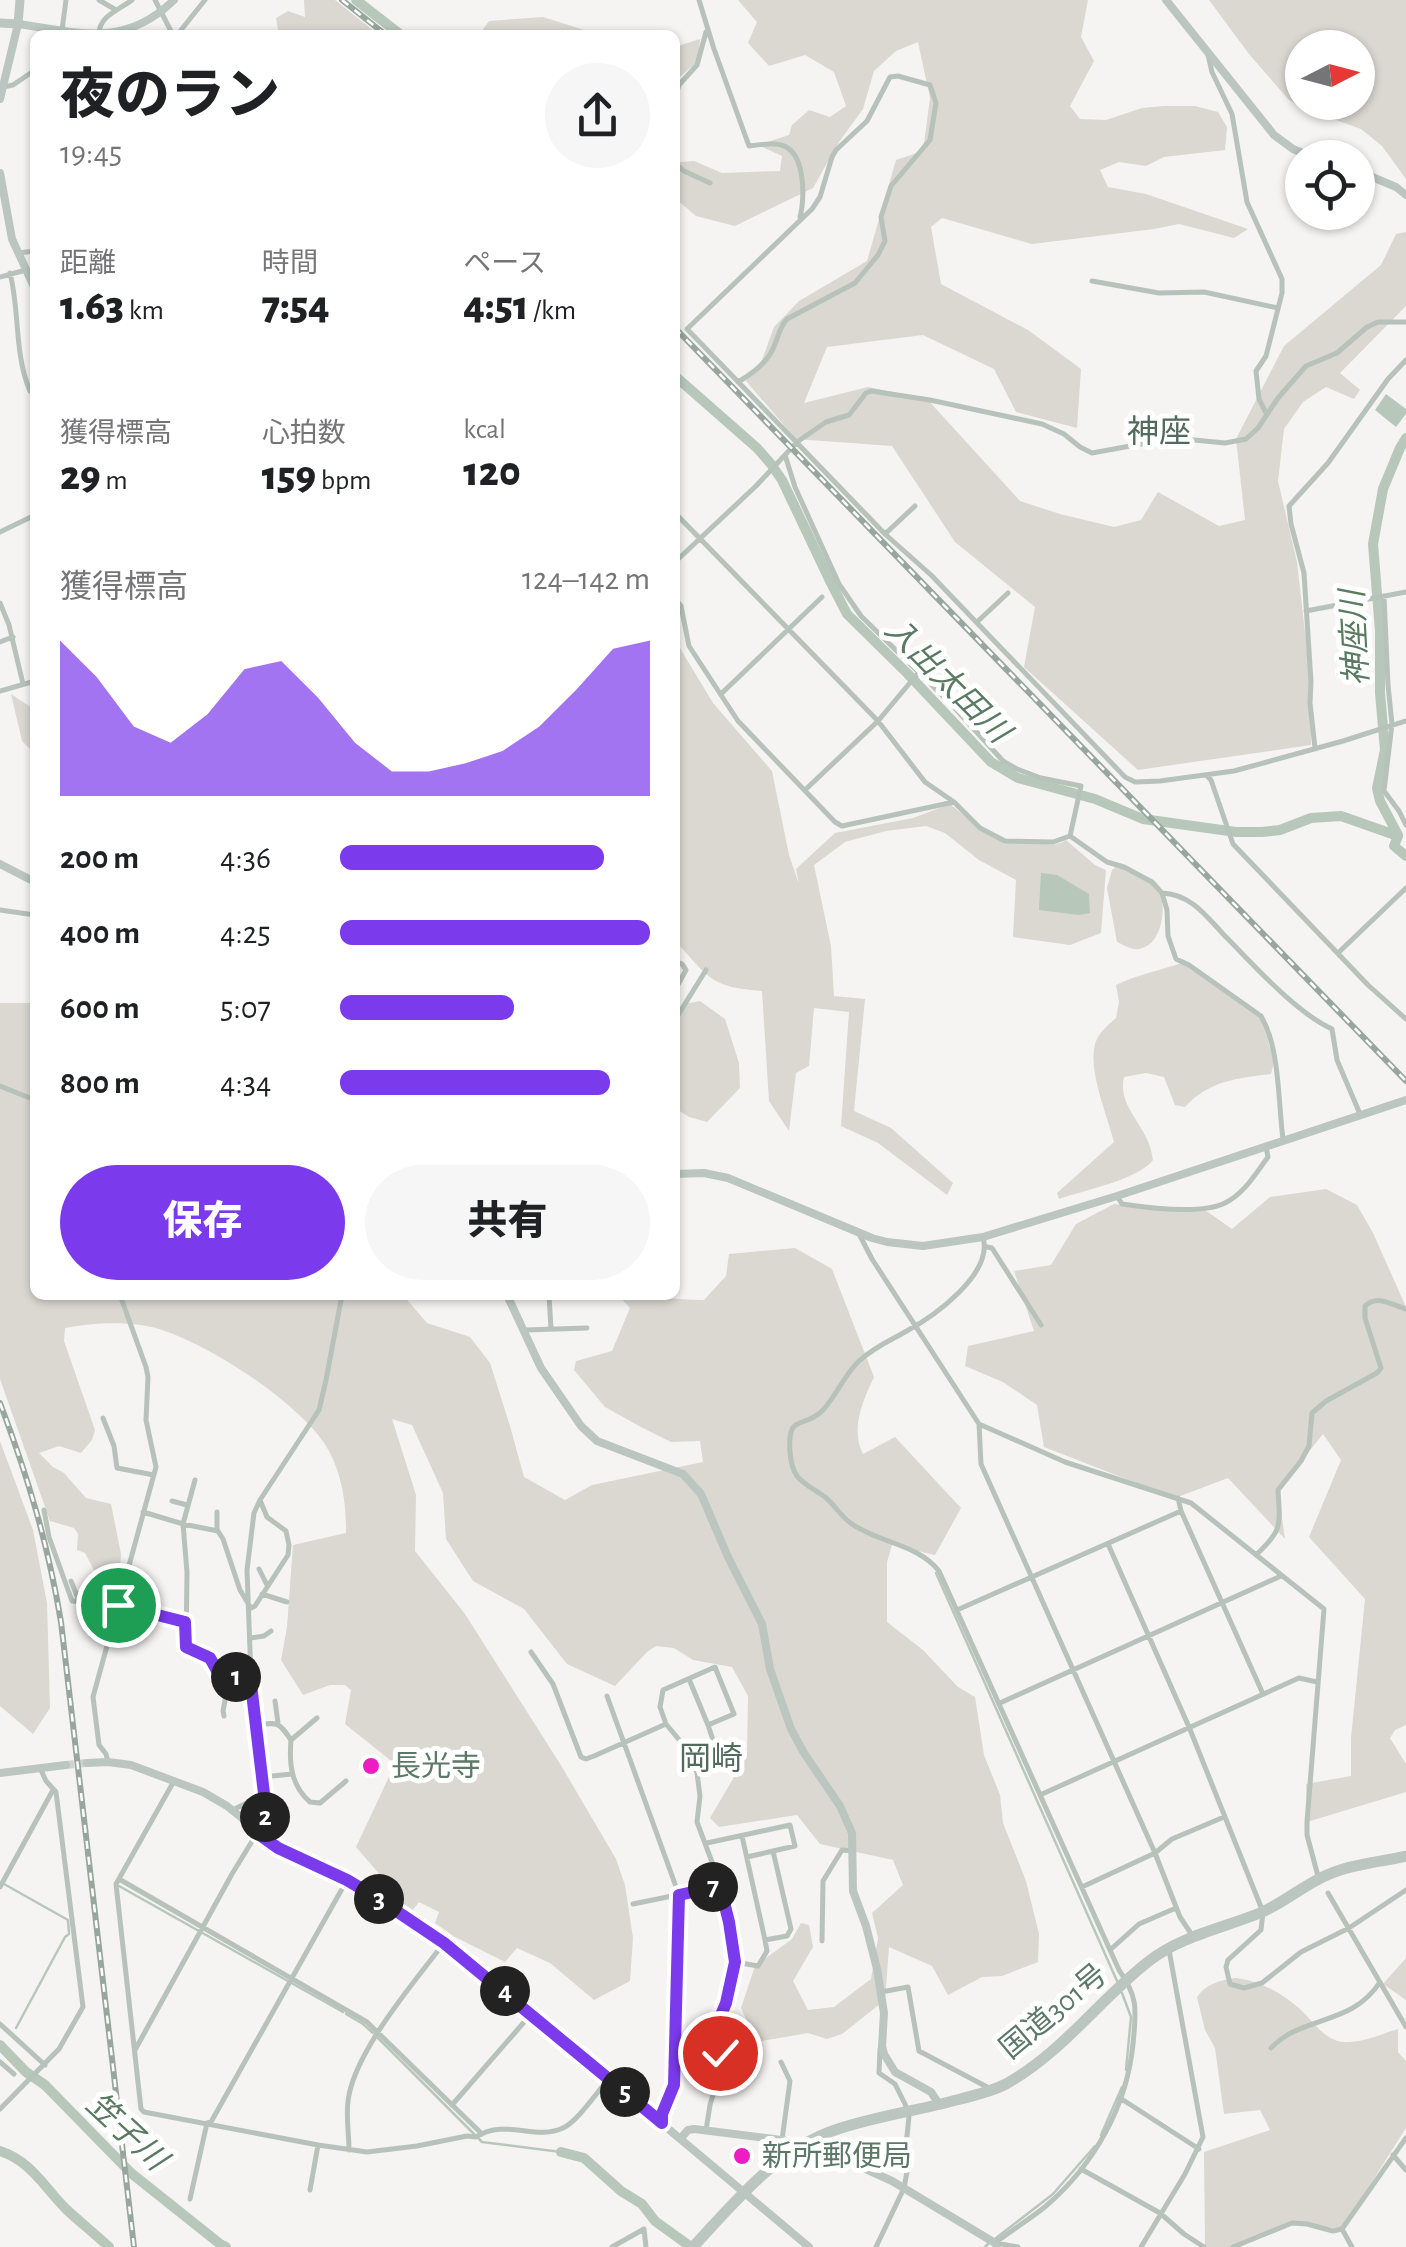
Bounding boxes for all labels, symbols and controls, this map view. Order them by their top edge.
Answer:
north arrow [1285,30,1375,120]
map controls [1285,30,1375,230]
button: share [545,63,650,168]
text: 夜のラン [60,69,280,124]
text: 19:45 [60,137,122,169]
button: locate [1285,140,1375,230]
text: 距離 [60,250,116,278]
text: 時間 [262,250,318,278]
text: ペース [463,250,546,278]
text: 1.63 [60,285,124,327]
text: 7:54 [262,285,330,327]
text: 4:51 [463,285,528,327]
text: km [124,297,164,325]
text: /km [528,297,576,325]
district label: 神座 [1127,415,1191,448]
text: kcal [463,416,506,444]
text: 獲得標高 [60,420,172,448]
text: 心拍数 [262,420,346,448]
text: 120 [463,451,521,493]
text: 29 [60,455,101,497]
text: 159 [262,455,316,497]
text: m [101,467,128,495]
text: bpm [316,467,371,495]
text: 124–142 m [522,563,650,595]
text: 獲得標高 [60,571,188,603]
water label: 神座川 [1335,586,1373,687]
water label: 入出太田川 [879,612,1018,751]
text: 200 m [60,842,139,874]
text: 4:36 [220,842,271,874]
text: 400 m [60,917,140,949]
text: 4:25 [220,917,271,949]
text: 600 m [60,992,139,1024]
text: 5:07 [220,992,271,1024]
text: 800 m [60,1067,140,1099]
text: 4:34 [220,1067,271,1099]
button: 保存 [60,1165,345,1280]
button: 共有 [365,1165,650,1280]
pin [76,1563,161,1648]
icon: arrive [91,1578,146,1633]
pin: 1 [211,1652,261,1702]
text: 1 [231,1663,241,1691]
district label: 岡崎 [679,1742,743,1775]
place label: 長光寺 [391,1750,481,1782]
marker: 長光寺 [360,1755,382,1777]
pin: 2 [240,1792,290,1842]
text: 2 [258,1803,272,1831]
pin: 7 [688,1862,738,1912]
text: 7 [707,1873,719,1901]
pin: 3 [354,1874,404,1924]
text: 3 [373,1885,385,1913]
street label: 国道301号 [994,1958,1113,2065]
pin: 4 [480,1966,530,2016]
text: 4 [498,1977,512,2005]
pin [678,2011,763,2096]
icon: check [693,2026,748,2081]
pin: 5 [600,2067,650,2117]
text: 5 [619,2078,631,2106]
water label: 笠子川 [80,2086,176,2178]
place label: 新所郵便局 [762,2140,912,2172]
marker: 新所郵便局 [731,2145,753,2167]

